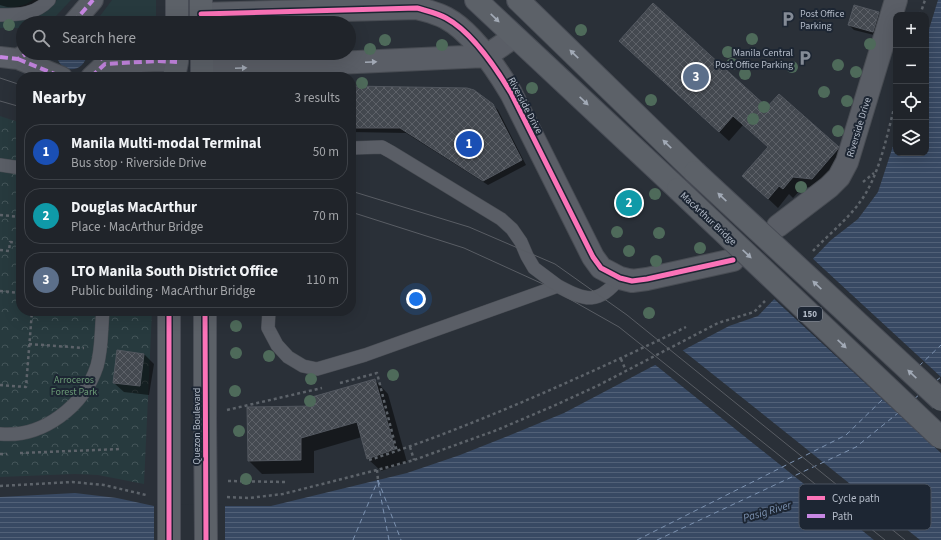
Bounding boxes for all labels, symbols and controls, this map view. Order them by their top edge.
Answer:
place label: Post Office Parking [800,7,844,33]
parking icon: Post Office Parking [779,10,797,28]
map controls [893,12,929,156]
button: + [893,12,929,48]
one-way arrow [490,13,500,23]
search box [16,16,356,60]
icon: search [30,27,52,49]
text: Search here [62,28,136,49]
place label: Manila Central Post Office Parking [715,46,793,72]
button: − [893,48,929,84]
one-way arrow [569,49,579,59]
parking icon: Manila Central Post Office Parking [796,49,814,67]
one-way arrow [365,58,377,65]
pin: 3 [683,62,709,92]
one-way arrow [235,64,247,71]
street label: Riverside Drive [504,75,546,136]
button: locate [893,84,929,120]
text: Nearby [32,86,86,110]
text: 3 results [295,89,340,107]
street label: Riverside Drive [843,96,875,159]
one-way arrow [579,97,589,106]
button: layers [893,120,929,156]
pin: 1 [456,129,482,159]
text: Manila Multi-modal Terminal [71,133,261,154]
one-way arrow [662,139,672,149]
text: 1 [43,143,49,161]
text: 50 m [313,143,339,161]
text: Bus stop · Riverside Drive [71,154,206,172]
pin: 2 [616,188,642,218]
street label: MacArthur Bridge [677,189,740,249]
one-way arrow [717,192,727,201]
text: Douglas MacArthur [71,197,197,218]
text: 2 [43,207,49,225]
text: 70 m [313,207,339,225]
text: Place · MacArthur Bridge [71,218,203,236]
one-way arrow [742,250,752,259]
text: LTO Manila South District Office [71,261,278,282]
text: 3 [43,271,49,289]
text: 110 m [306,271,339,289]
one-way arrow [812,280,822,290]
text: Public building · MacArthur Bridge [71,282,256,300]
your location [406,289,426,309]
road number: 150 [798,307,822,321]
one-way arrow [837,339,847,349]
one-way arrow [908,370,917,379]
park label: Arroceros Forest Park [51,373,97,399]
street label: Quezon Boulevard [190,388,204,464]
legend [799,484,931,530]
text: Cycle path [832,491,880,506]
water label: Pasig River [741,497,794,526]
text: Path [832,509,853,524]

